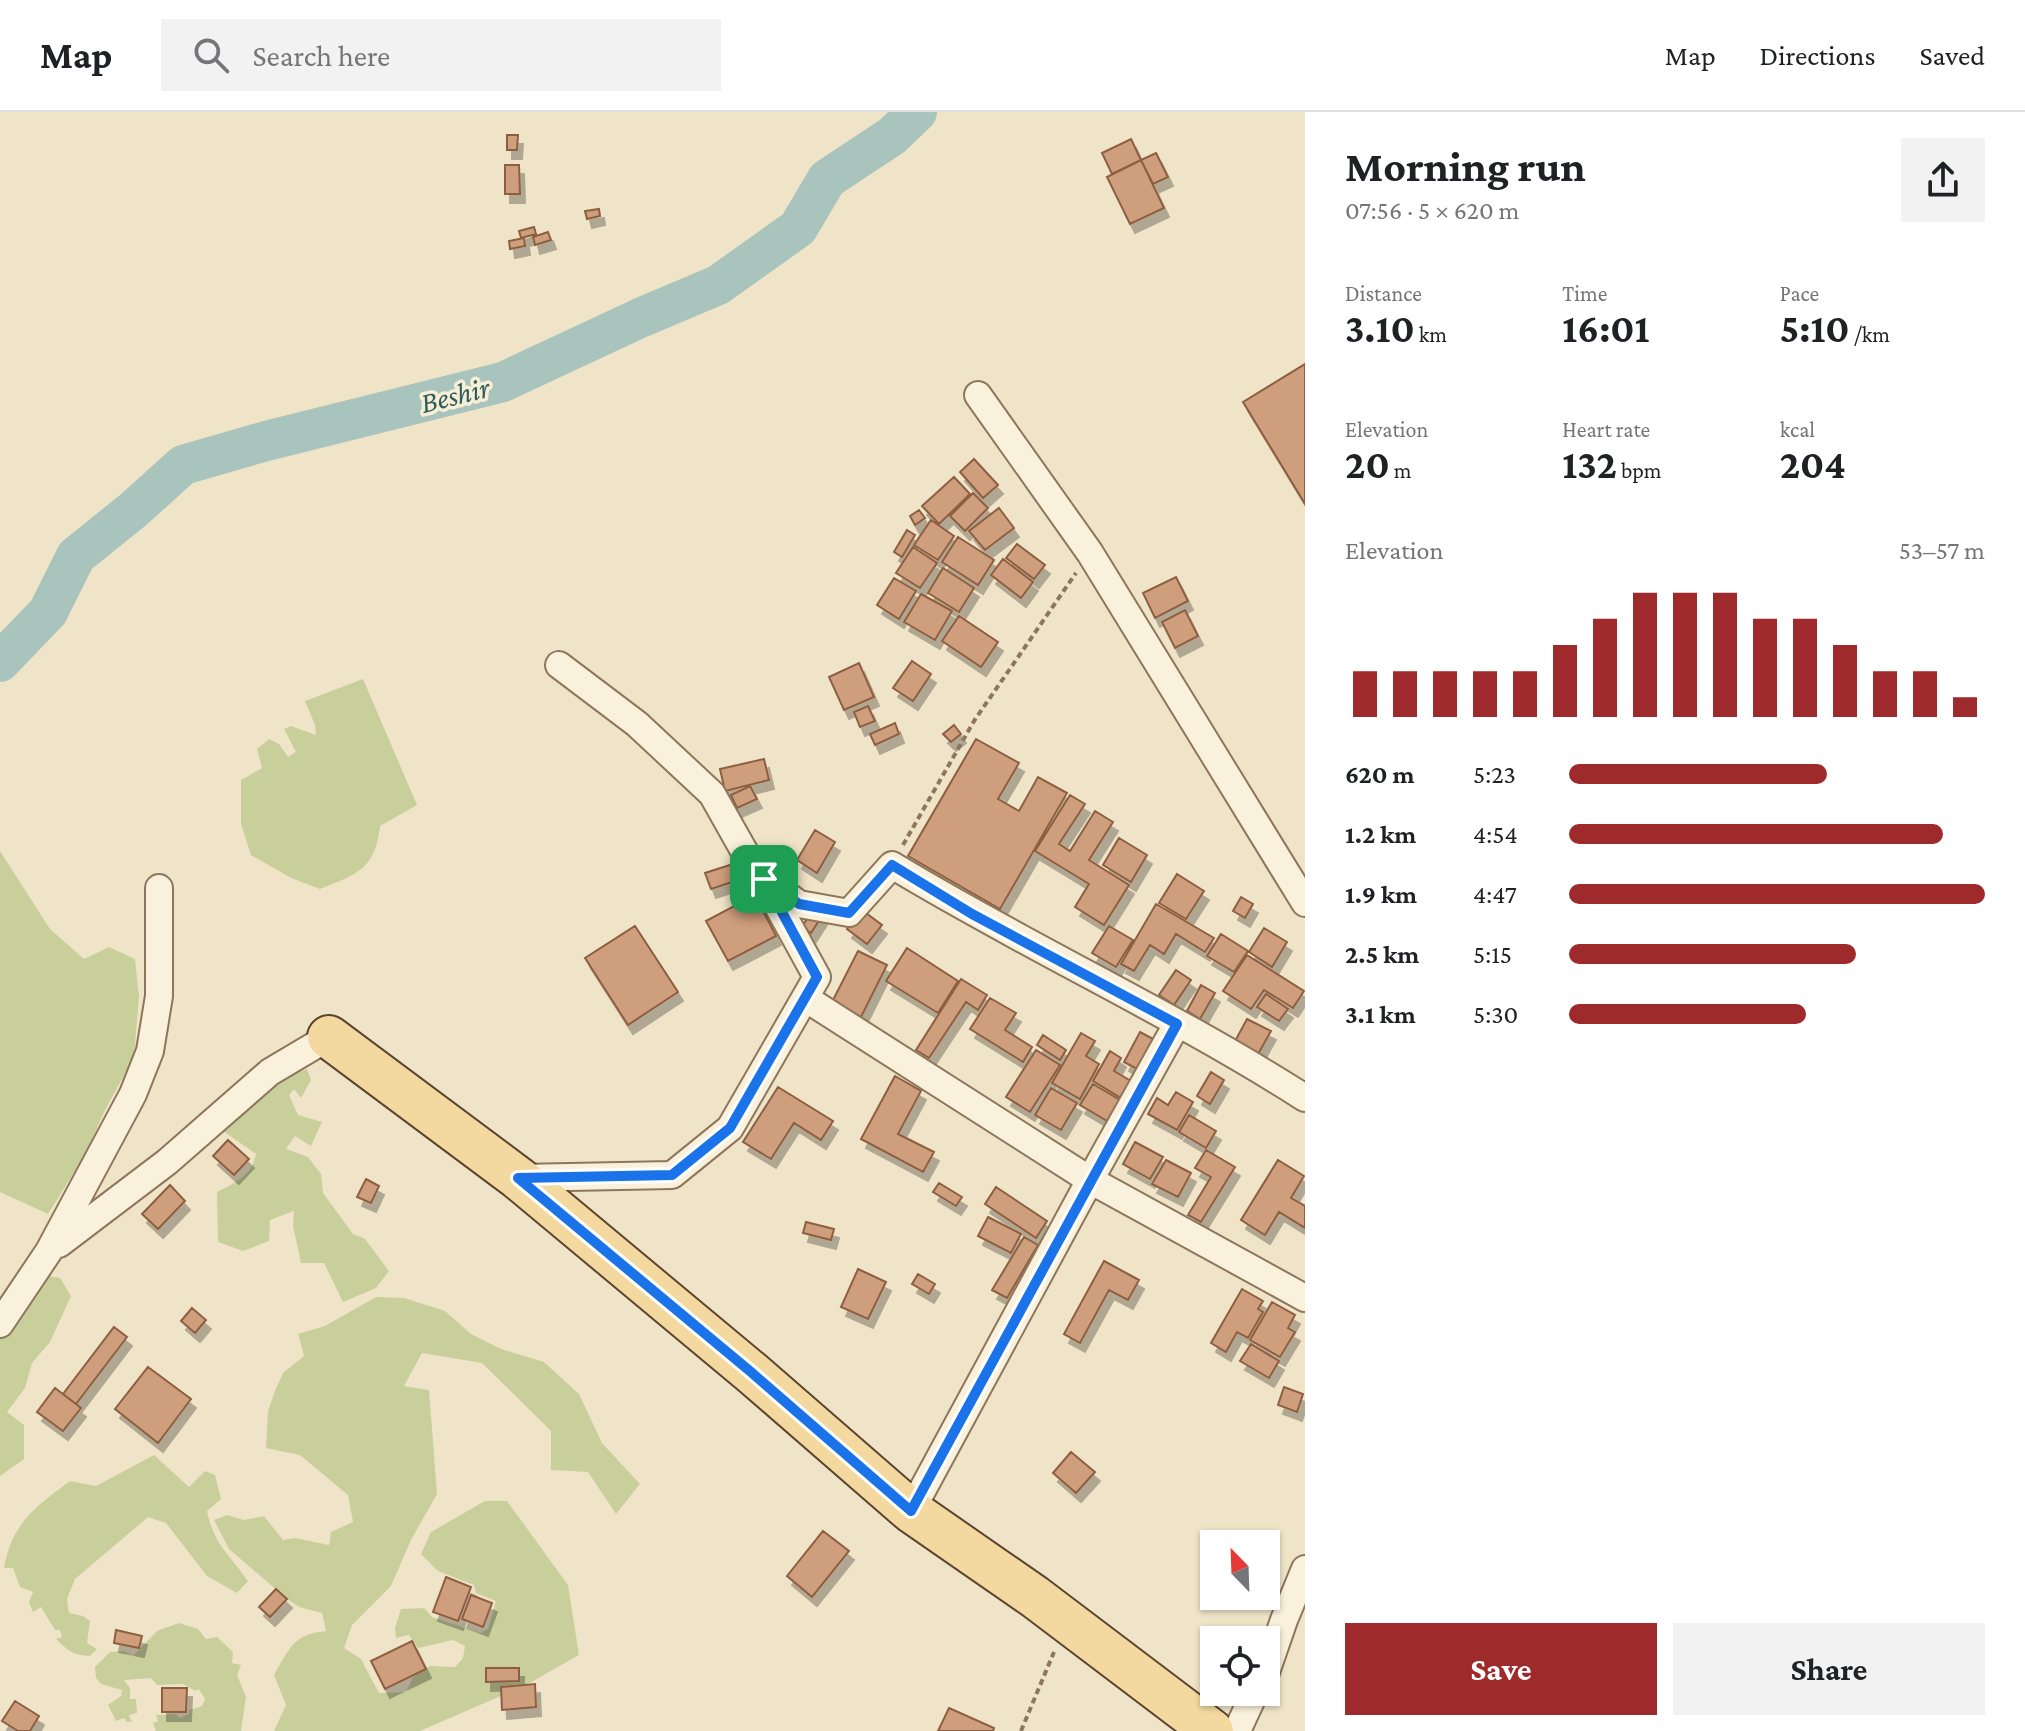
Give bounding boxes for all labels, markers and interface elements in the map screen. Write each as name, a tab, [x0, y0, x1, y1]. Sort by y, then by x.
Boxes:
search box	[161, 19, 721, 91]
icon: search	[189, 33, 233, 77]
text: Map	[40, 34, 113, 76]
text: Search here	[253, 39, 390, 72]
text: Map	[1665, 40, 1716, 71]
text: Directions	[1760, 40, 1875, 71]
text: Saved	[1919, 40, 1985, 71]
button: share	[1901, 138, 1985, 222]
text: Morning run	[1345, 142, 1586, 190]
text: 07:56 · 5 × 620 m	[1345, 196, 1519, 225]
text: Distance	[1345, 281, 1422, 306]
text: Time	[1562, 281, 1607, 306]
text: Pace	[1780, 281, 1819, 306]
text: 3.10	[1345, 306, 1415, 351]
text: 16:01	[1562, 306, 1650, 351]
text: 5:10	[1780, 306, 1850, 351]
text: km	[1415, 322, 1447, 347]
text: /km	[1850, 322, 1890, 347]
water label: Beshir	[417, 370, 494, 419]
text: Elevation	[1345, 417, 1428, 442]
text: Heart rate	[1562, 417, 1650, 442]
text: kcal	[1780, 417, 1815, 442]
text: 20	[1345, 442, 1390, 487]
text: 132	[1562, 442, 1617, 487]
text: 204	[1780, 442, 1846, 487]
text: m	[1390, 458, 1412, 483]
text: bpm	[1617, 458, 1662, 483]
text: Elevation	[1345, 536, 1443, 565]
text: 53–57 m	[1899, 536, 1985, 565]
text: 620 m	[1345, 760, 1415, 789]
text: 5:23	[1473, 760, 1516, 789]
text: 1.2 km	[1345, 820, 1416, 849]
text: 4:54	[1473, 820, 1518, 849]
pin	[730, 845, 798, 913]
icon: arrive	[742, 857, 786, 901]
text: 1.9 km	[1345, 880, 1417, 909]
text: 4:47	[1473, 880, 1517, 909]
text: 2.5 km	[1345, 940, 1419, 969]
text: 5:15	[1473, 940, 1512, 969]
text: 3.1 km	[1345, 1000, 1416, 1029]
text: 5:30	[1473, 1000, 1518, 1029]
north arrow	[1200, 1530, 1280, 1610]
map controls	[1200, 1530, 1280, 1706]
button: Save	[1345, 1623, 1657, 1715]
button: Share	[1673, 1623, 1985, 1715]
button: locate	[1200, 1626, 1280, 1706]

